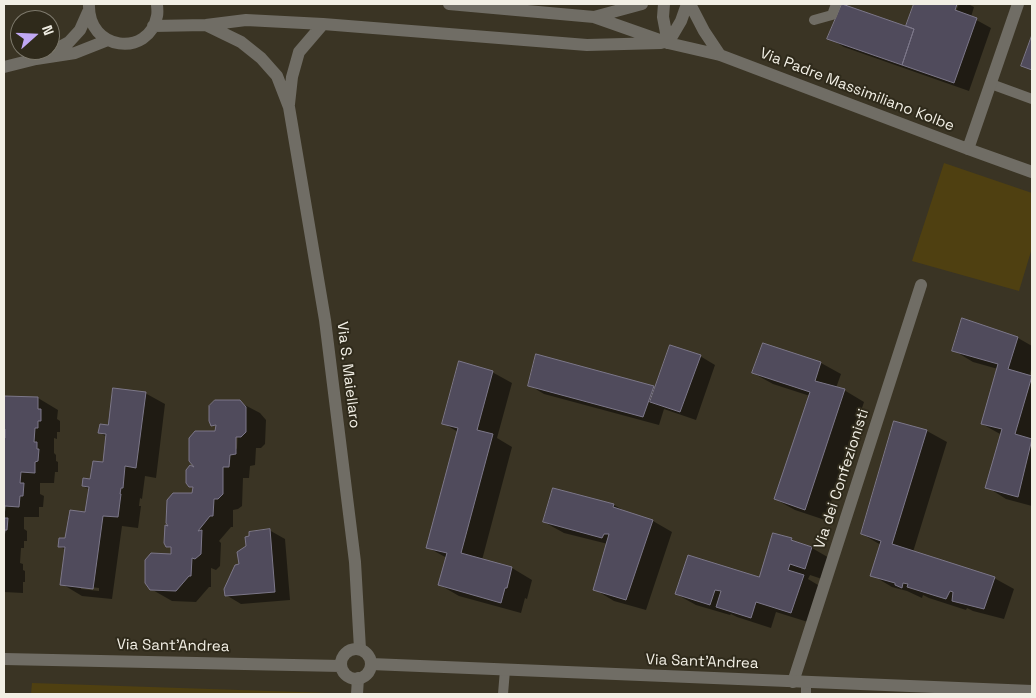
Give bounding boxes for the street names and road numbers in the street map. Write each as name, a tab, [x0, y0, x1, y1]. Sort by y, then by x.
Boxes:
street label: Via Padre Massimiliano Kolbe	[757, 45, 957, 135]
street label: Via S. Maiellaro	[333, 321, 363, 429]
street label: Via dei Confezionisti	[811, 407, 873, 551]
street label: Via Sant'Andrea	[116, 636, 230, 656]
street label: Via Sant'Andrea	[645, 651, 759, 673]

